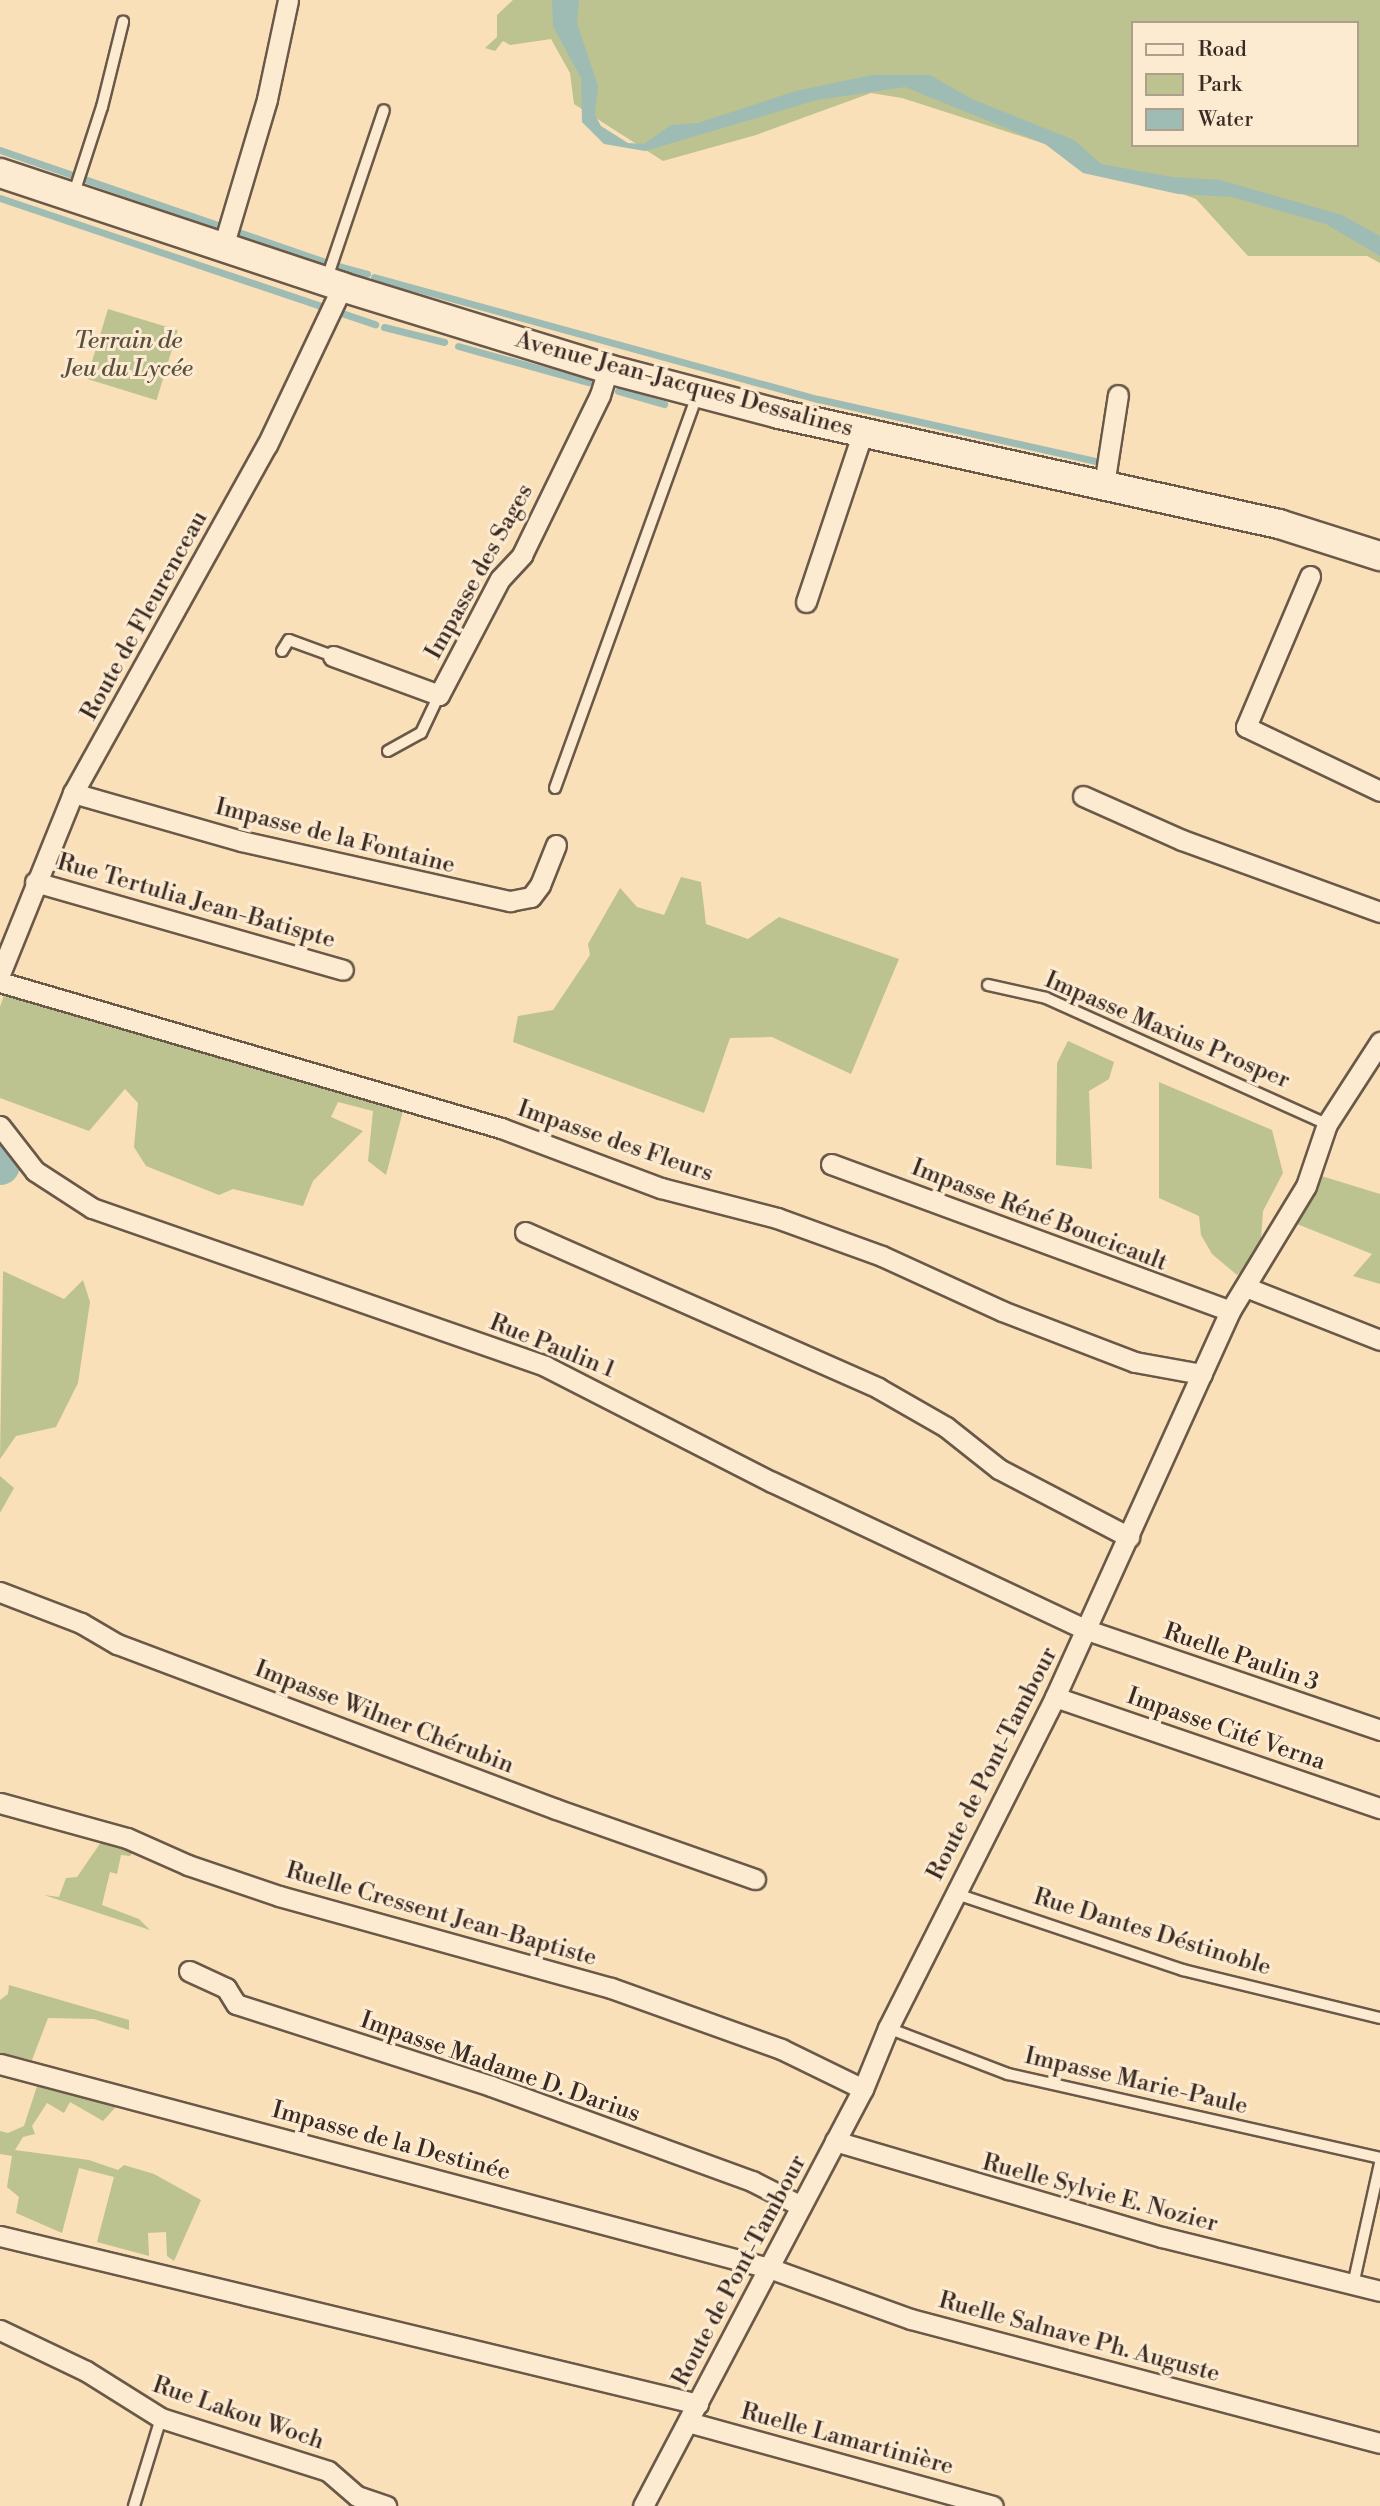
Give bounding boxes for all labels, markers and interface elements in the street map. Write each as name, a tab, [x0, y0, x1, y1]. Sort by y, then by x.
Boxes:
legend	[1132, 21, 1359, 147]
text: Road	[1198, 37, 1247, 63]
text: Park	[1198, 72, 1242, 98]
text: Water	[1198, 107, 1253, 133]
street label: Avenue Jean-Jacques Dessalines	[512, 326, 856, 444]
park label: Terrain de Jeu du Lycée	[63, 328, 193, 384]
street label: Impasse des Sages	[420, 479, 540, 665]
street label: Route de Fleurenceau	[75, 506, 215, 726]
street label: Impasse de la Fontaine	[212, 793, 458, 881]
street label: Rue Tertulia Jean-Batispte	[54, 848, 338, 956]
street label: Impasse Maxius Prosper	[1040, 966, 1294, 1096]
street label: Impasse des Fleurs	[513, 1095, 717, 1189]
street label: Impasse Réné Boucicault	[907, 1154, 1171, 1278]
street label: Rue Paulin 1	[485, 1309, 619, 1385]
street label: Ruelle Paulin 3	[1160, 1618, 1322, 1698]
street label: Route de Pont-Tambour	[922, 1643, 1064, 1885]
street label: Impasse Wilner Chérubin	[250, 1655, 518, 1781]
street label: Impasse Cité Verna	[1123, 1683, 1329, 1777]
street label: Ruelle Cressent Jean-Baptiste	[282, 1857, 600, 1973]
street label: Rue Dantes Déstinoble	[1030, 1883, 1274, 1983]
street label: Impasse Madame D. Darius	[356, 2007, 644, 2129]
street label: Impasse Marie-Paule	[1022, 2042, 1250, 2122]
street label: Impasse de la Destinée	[269, 2096, 513, 2188]
street label: Ruelle Sylvie E. Nozier	[979, 2149, 1221, 2239]
street label: Route de Pont-Tambour	[667, 2150, 813, 2392]
street label: Ruelle Salnave Ph. Auguste	[935, 2287, 1223, 2389]
street label: Rue Lakou Woch	[148, 2371, 328, 2457]
street label: Ruelle Lamartinière	[738, 2398, 956, 2482]

